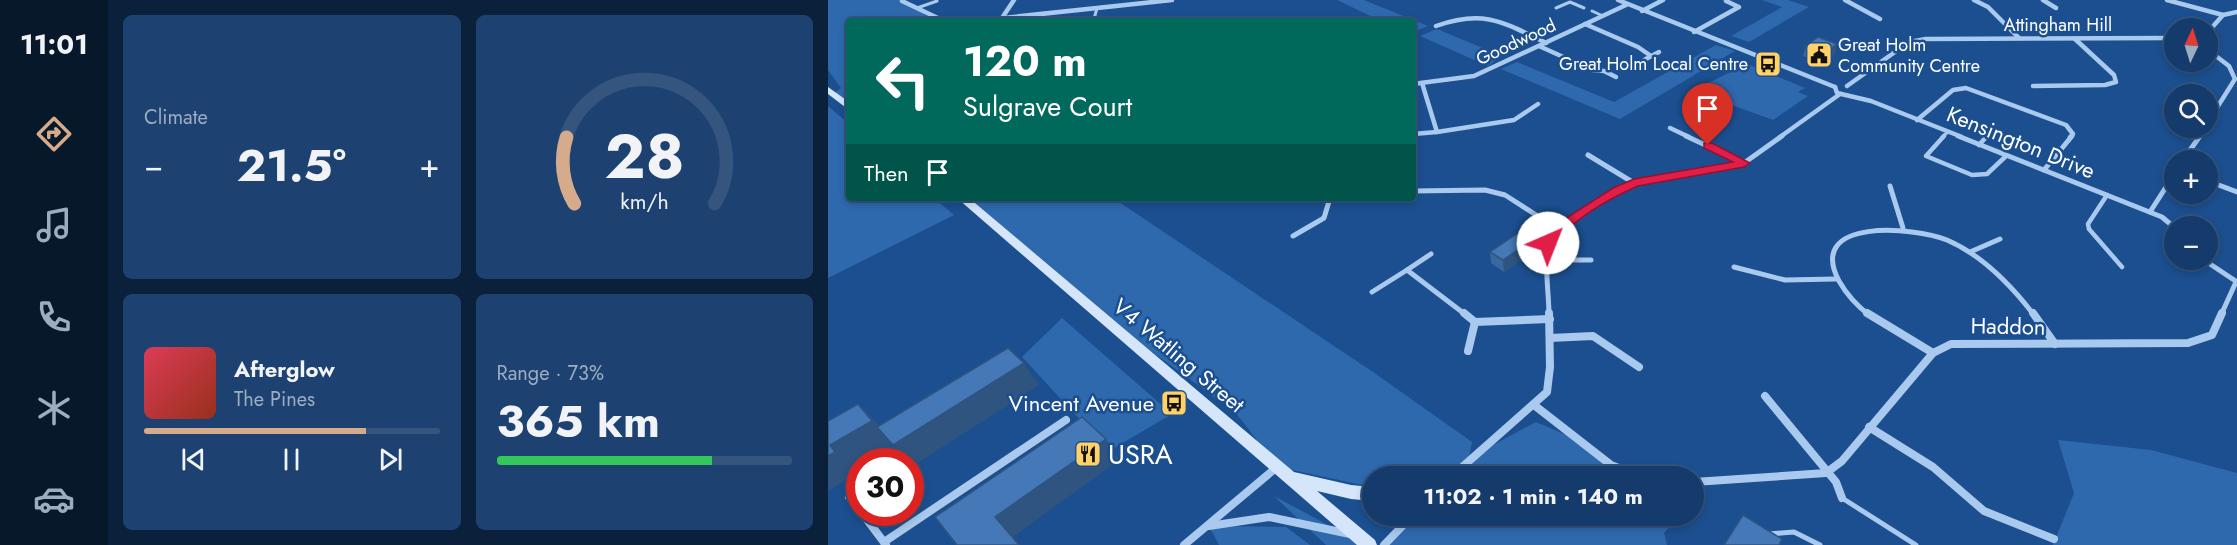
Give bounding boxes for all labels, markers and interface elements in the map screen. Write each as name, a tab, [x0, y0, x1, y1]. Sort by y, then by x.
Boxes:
street label: Goodwood	[1472, 12, 1560, 72]
street label: Attingham Hill	[2004, 12, 2112, 38]
north arrow	[2164, 18, 2218, 72]
map controls	[2164, 18, 2218, 270]
text: 11:01	[20, 25, 88, 64]
text: 120 m	[963, 31, 1087, 92]
place label: Great Holm Community Centre	[1838, 32, 1980, 79]
public building icon: Great Holm Community Centre	[1804, 40, 1834, 70]
icon: left	[864, 42, 942, 120]
bus stop icon: Great Holm Local Centre	[1753, 49, 1783, 79]
place label: Great Holm Local Centre	[1559, 51, 1748, 77]
pin	[1682, 83, 1733, 145]
button: search	[2164, 84, 2218, 138]
text: Sulgrave Court	[963, 87, 1132, 126]
icon: arrive	[1691, 92, 1724, 125]
street label: Kensington Drive	[1942, 98, 2100, 186]
text: Climate	[144, 103, 208, 132]
text: 28	[604, 111, 684, 201]
icon: directions	[33, 113, 75, 155]
text: 21.5°	[237, 133, 346, 198]
text: −	[144, 142, 163, 189]
text: +	[419, 142, 440, 189]
button: +	[2164, 150, 2218, 204]
icon: arrive	[921, 156, 954, 189]
text: Then	[864, 157, 909, 189]
text: km/h	[620, 186, 668, 217]
icon: music	[33, 204, 75, 246]
position arrow	[1516, 211, 1580, 275]
button: −	[2164, 216, 2218, 270]
street label: V4 Watling Street	[1106, 290, 1252, 420]
icon: phone	[33, 296, 75, 338]
street label: Haddon	[1970, 309, 2046, 343]
text: Afterglow	[234, 353, 335, 385]
text: Range · 73%	[497, 359, 604, 388]
text: The Pines	[234, 385, 315, 414]
icon: climate	[33, 387, 75, 429]
place label: Vincent Avenue	[1008, 387, 1154, 419]
bus stop icon: Vincent Avenue	[1159, 388, 1189, 418]
text: 365 km	[497, 389, 660, 454]
place label: USRA	[1108, 435, 1173, 474]
restaurant icon: USRA	[1073, 439, 1103, 469]
icon: previous	[177, 443, 210, 476]
icon: pause	[275, 443, 308, 476]
icon: next	[374, 443, 407, 476]
speed limit sign: 30	[846, 448, 924, 526]
icon: car	[33, 478, 75, 520]
text: 11:02 · 1 min · 140 m	[1423, 480, 1643, 512]

